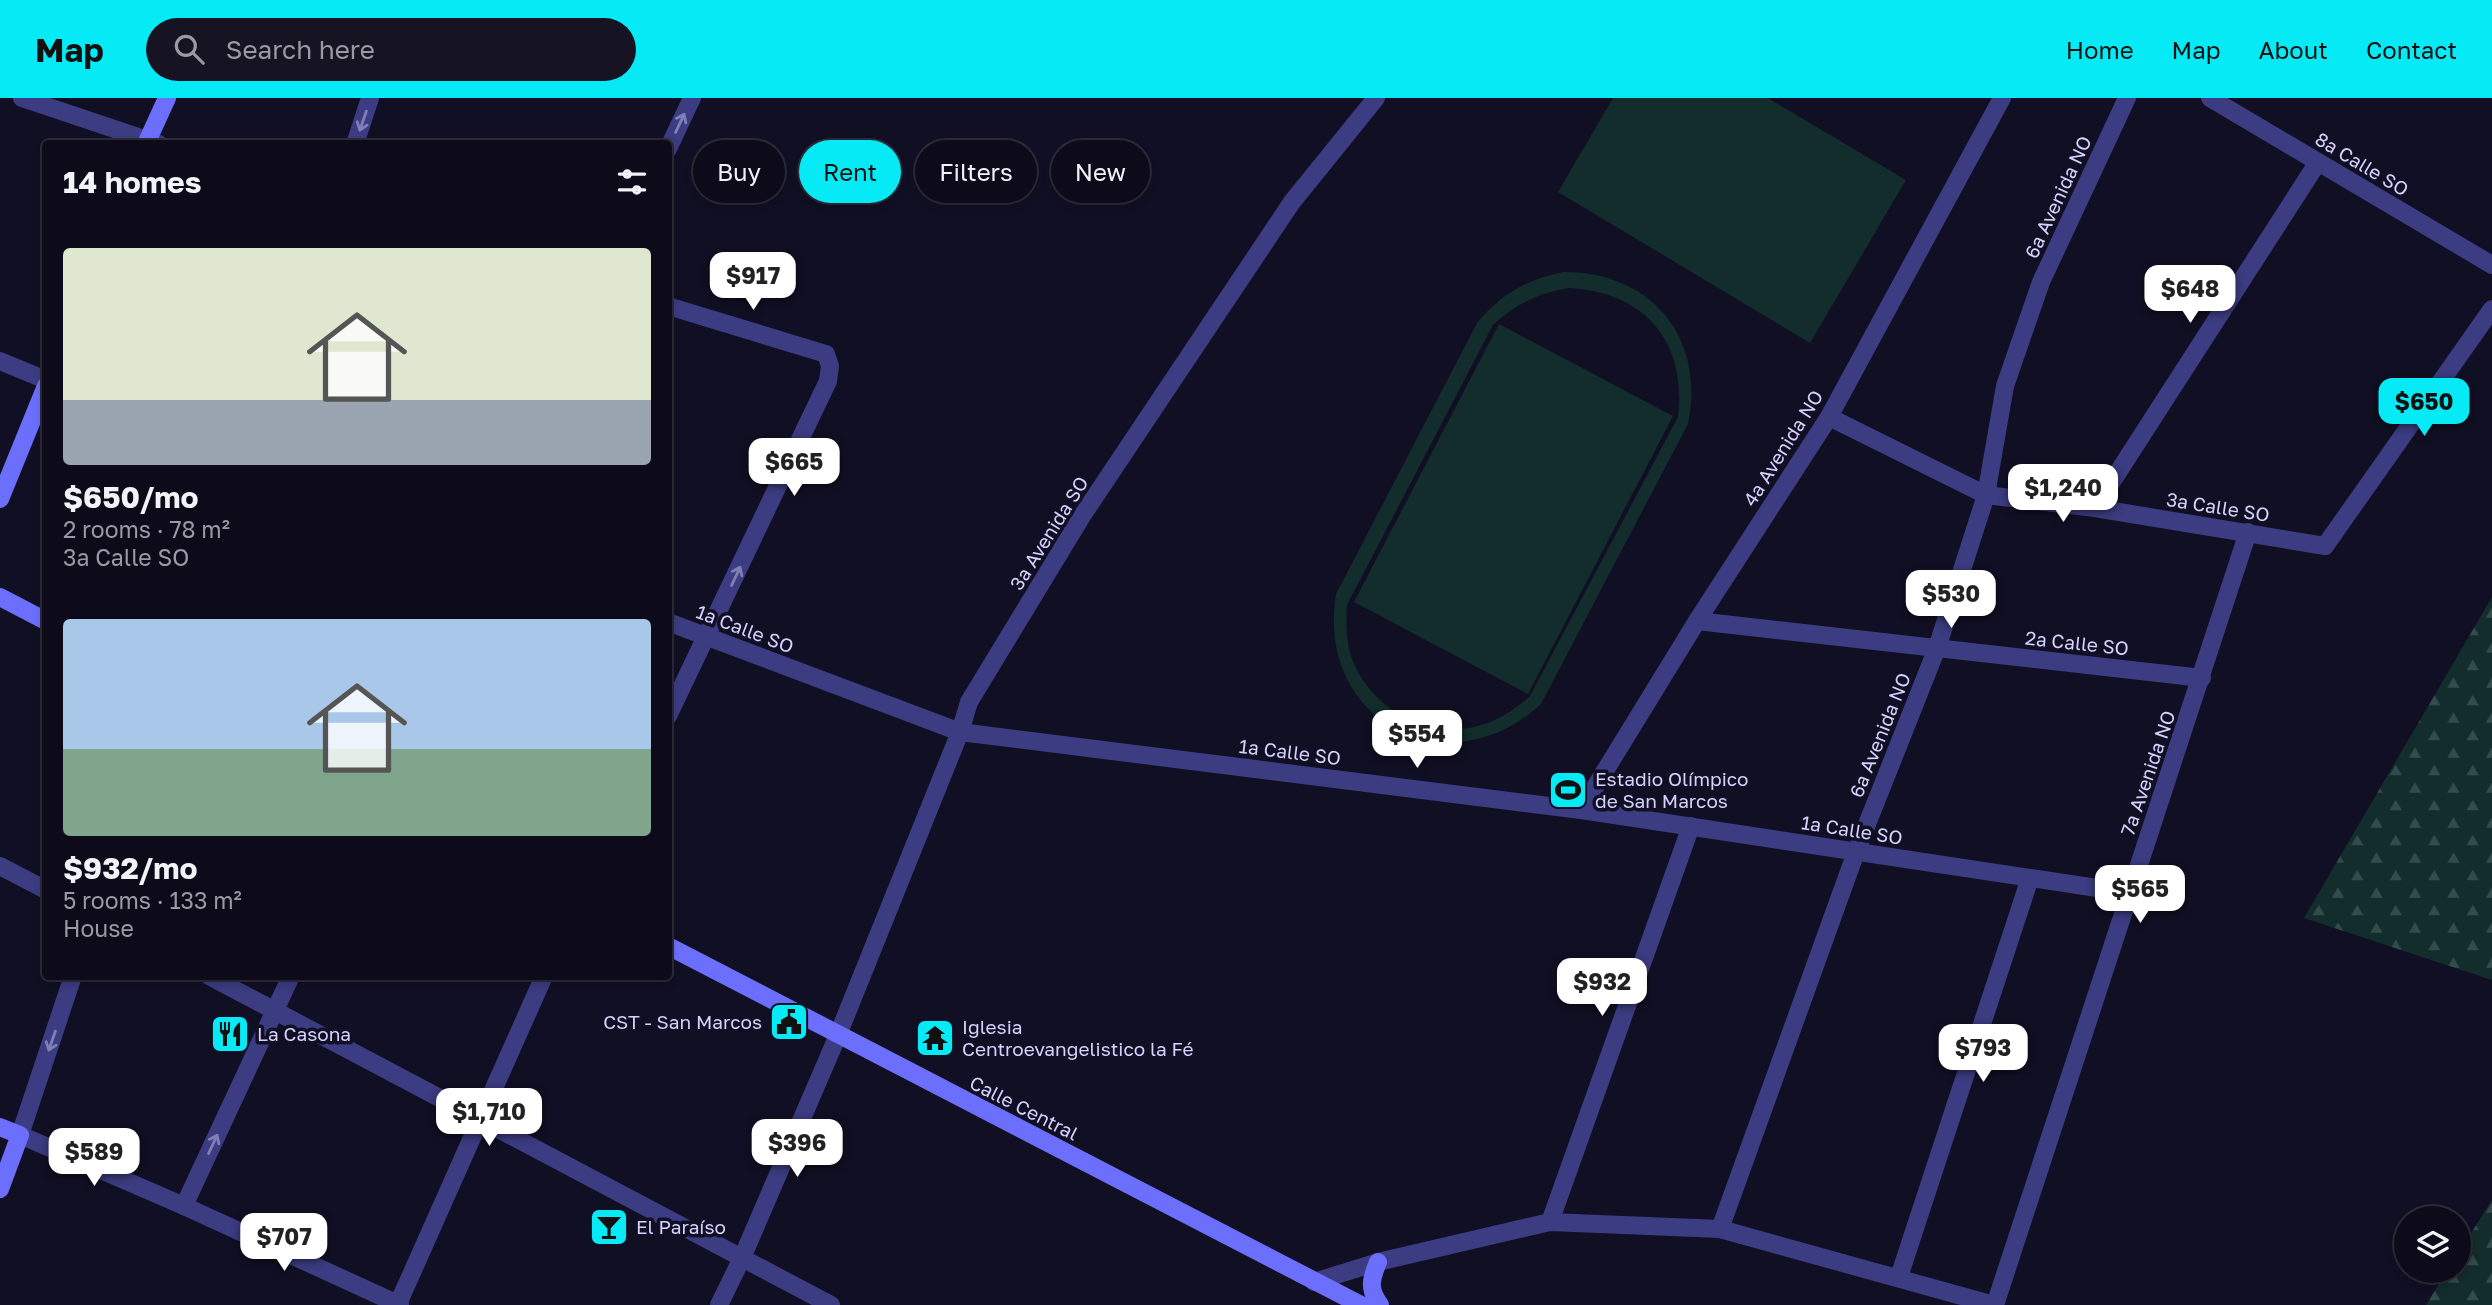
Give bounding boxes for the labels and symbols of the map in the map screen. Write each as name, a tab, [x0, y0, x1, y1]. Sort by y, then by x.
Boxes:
one-way arrow	[356, 109, 368, 131]
one-way arrow	[674, 113, 687, 135]
street label: 8a Calle SO	[2311, 127, 2413, 200]
street label: 6a Avenida NO	[2019, 132, 2096, 262]
pin: $917	[712, 252, 794, 312]
pin: $648	[2149, 266, 2231, 325]
pin: $650	[2383, 378, 2465, 438]
street label: 4a Avenida NO	[1738, 385, 1827, 510]
pin: $665	[753, 438, 835, 498]
pin: $1,240	[2006, 464, 2120, 524]
street label: 3a Avenida SO	[1004, 472, 1093, 594]
street label: 3a Calle SO	[2165, 487, 2271, 526]
one-way arrow	[730, 566, 743, 587]
pin: $530	[1910, 570, 1992, 630]
street label: 1a Calle SO	[693, 599, 797, 658]
street label: 2a Calle SO	[2024, 626, 2130, 659]
street label: 6a Avenida NO	[1844, 669, 1915, 800]
street label: 7a Avenida NO	[2115, 707, 2180, 838]
pin: $554	[1376, 710, 1458, 770]
street label: 1a Calle SO	[1238, 734, 1342, 769]
place label: Estadio Olímpico de San Marcos	[1595, 767, 1749, 812]
sports icon: Estadio Olímpico de San Marcos	[1547, 769, 1589, 811]
street label: 1a Calle SO	[1800, 810, 1904, 849]
pin: $565	[2099, 866, 2181, 925]
pin: $932	[1561, 958, 1643, 1018]
public building icon: CST - San Marcos	[768, 1001, 810, 1043]
place label: CST - San Marcos	[603, 1010, 762, 1033]
restaurant icon: La Casona	[209, 1013, 251, 1055]
place label: Iglesia Centroevangelistico la Fé	[962, 1015, 1194, 1060]
temple icon: Iglesia Centroevangelistico la Fé	[914, 1017, 956, 1059]
place label: La Casona	[257, 1022, 351, 1045]
pin: $793	[1942, 1024, 2024, 1084]
one-way arrow	[45, 1030, 57, 1052]
street label: Calle Central	[966, 1070, 1082, 1145]
pin: $1,710	[432, 1088, 546, 1148]
pin: $396	[756, 1119, 838, 1179]
pin: $589	[53, 1128, 135, 1188]
one-way arrow	[207, 1134, 220, 1155]
bar icon: El Paraíso	[588, 1206, 630, 1248]
pin: $707	[243, 1214, 325, 1273]
place label: El Paraíso	[636, 1215, 726, 1238]

